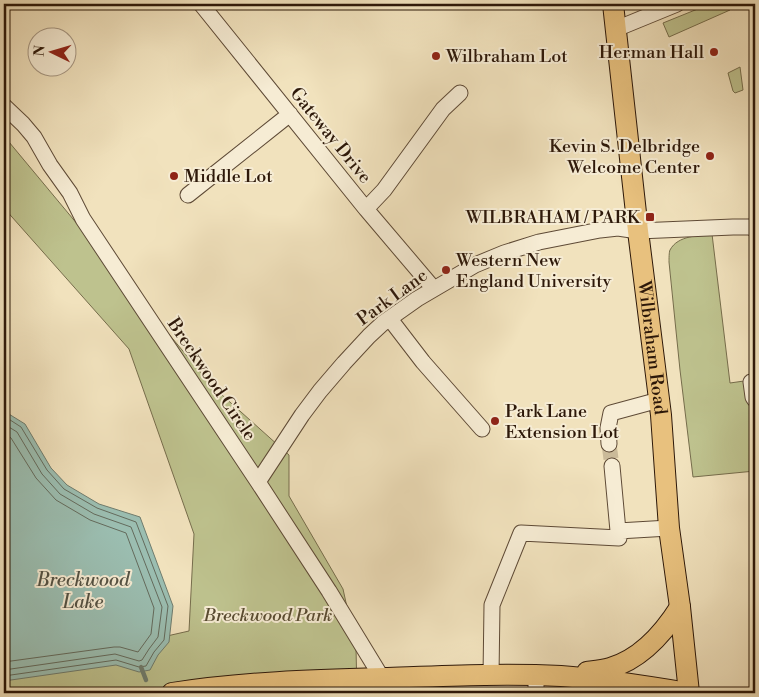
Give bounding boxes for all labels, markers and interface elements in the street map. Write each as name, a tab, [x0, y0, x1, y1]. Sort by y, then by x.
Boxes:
north arrow	[28, 28, 78, 78]
place label: Herman Hall	[599, 41, 705, 64]
text: N	[31, 45, 49, 57]
place label: Wilbraham Lot	[445, 45, 568, 68]
marker: Herman Hall	[708, 46, 720, 58]
marker: Wilbraham Lot	[430, 50, 442, 62]
street label: Gateway Drive	[285, 82, 377, 188]
place label: Kevin S. Delbridge Welcome Center	[549, 135, 700, 179]
marker: Kevin S. Delbridge Welcome Center	[704, 150, 716, 162]
place label: Middle Lot	[184, 165, 273, 188]
marker: Middle Lot	[168, 170, 180, 182]
place label: WILBRAHAM / PARK	[465, 206, 642, 229]
marker: WILBRAHAM / PARK	[644, 211, 656, 223]
place label: Western New England University	[455, 249, 612, 293]
street label: Park Lane	[352, 264, 432, 331]
marker: Western New England University	[440, 264, 452, 276]
street label: Wilbraham Road	[632, 278, 672, 417]
street label: Breckwood Circle	[161, 313, 261, 445]
place label: Park Lane Extension Lot	[505, 400, 620, 444]
marker: Park Lane Extension Lot	[489, 415, 501, 427]
water label: Breckwood Lake	[35, 568, 131, 614]
park label: Breckwood Park	[203, 604, 332, 627]

